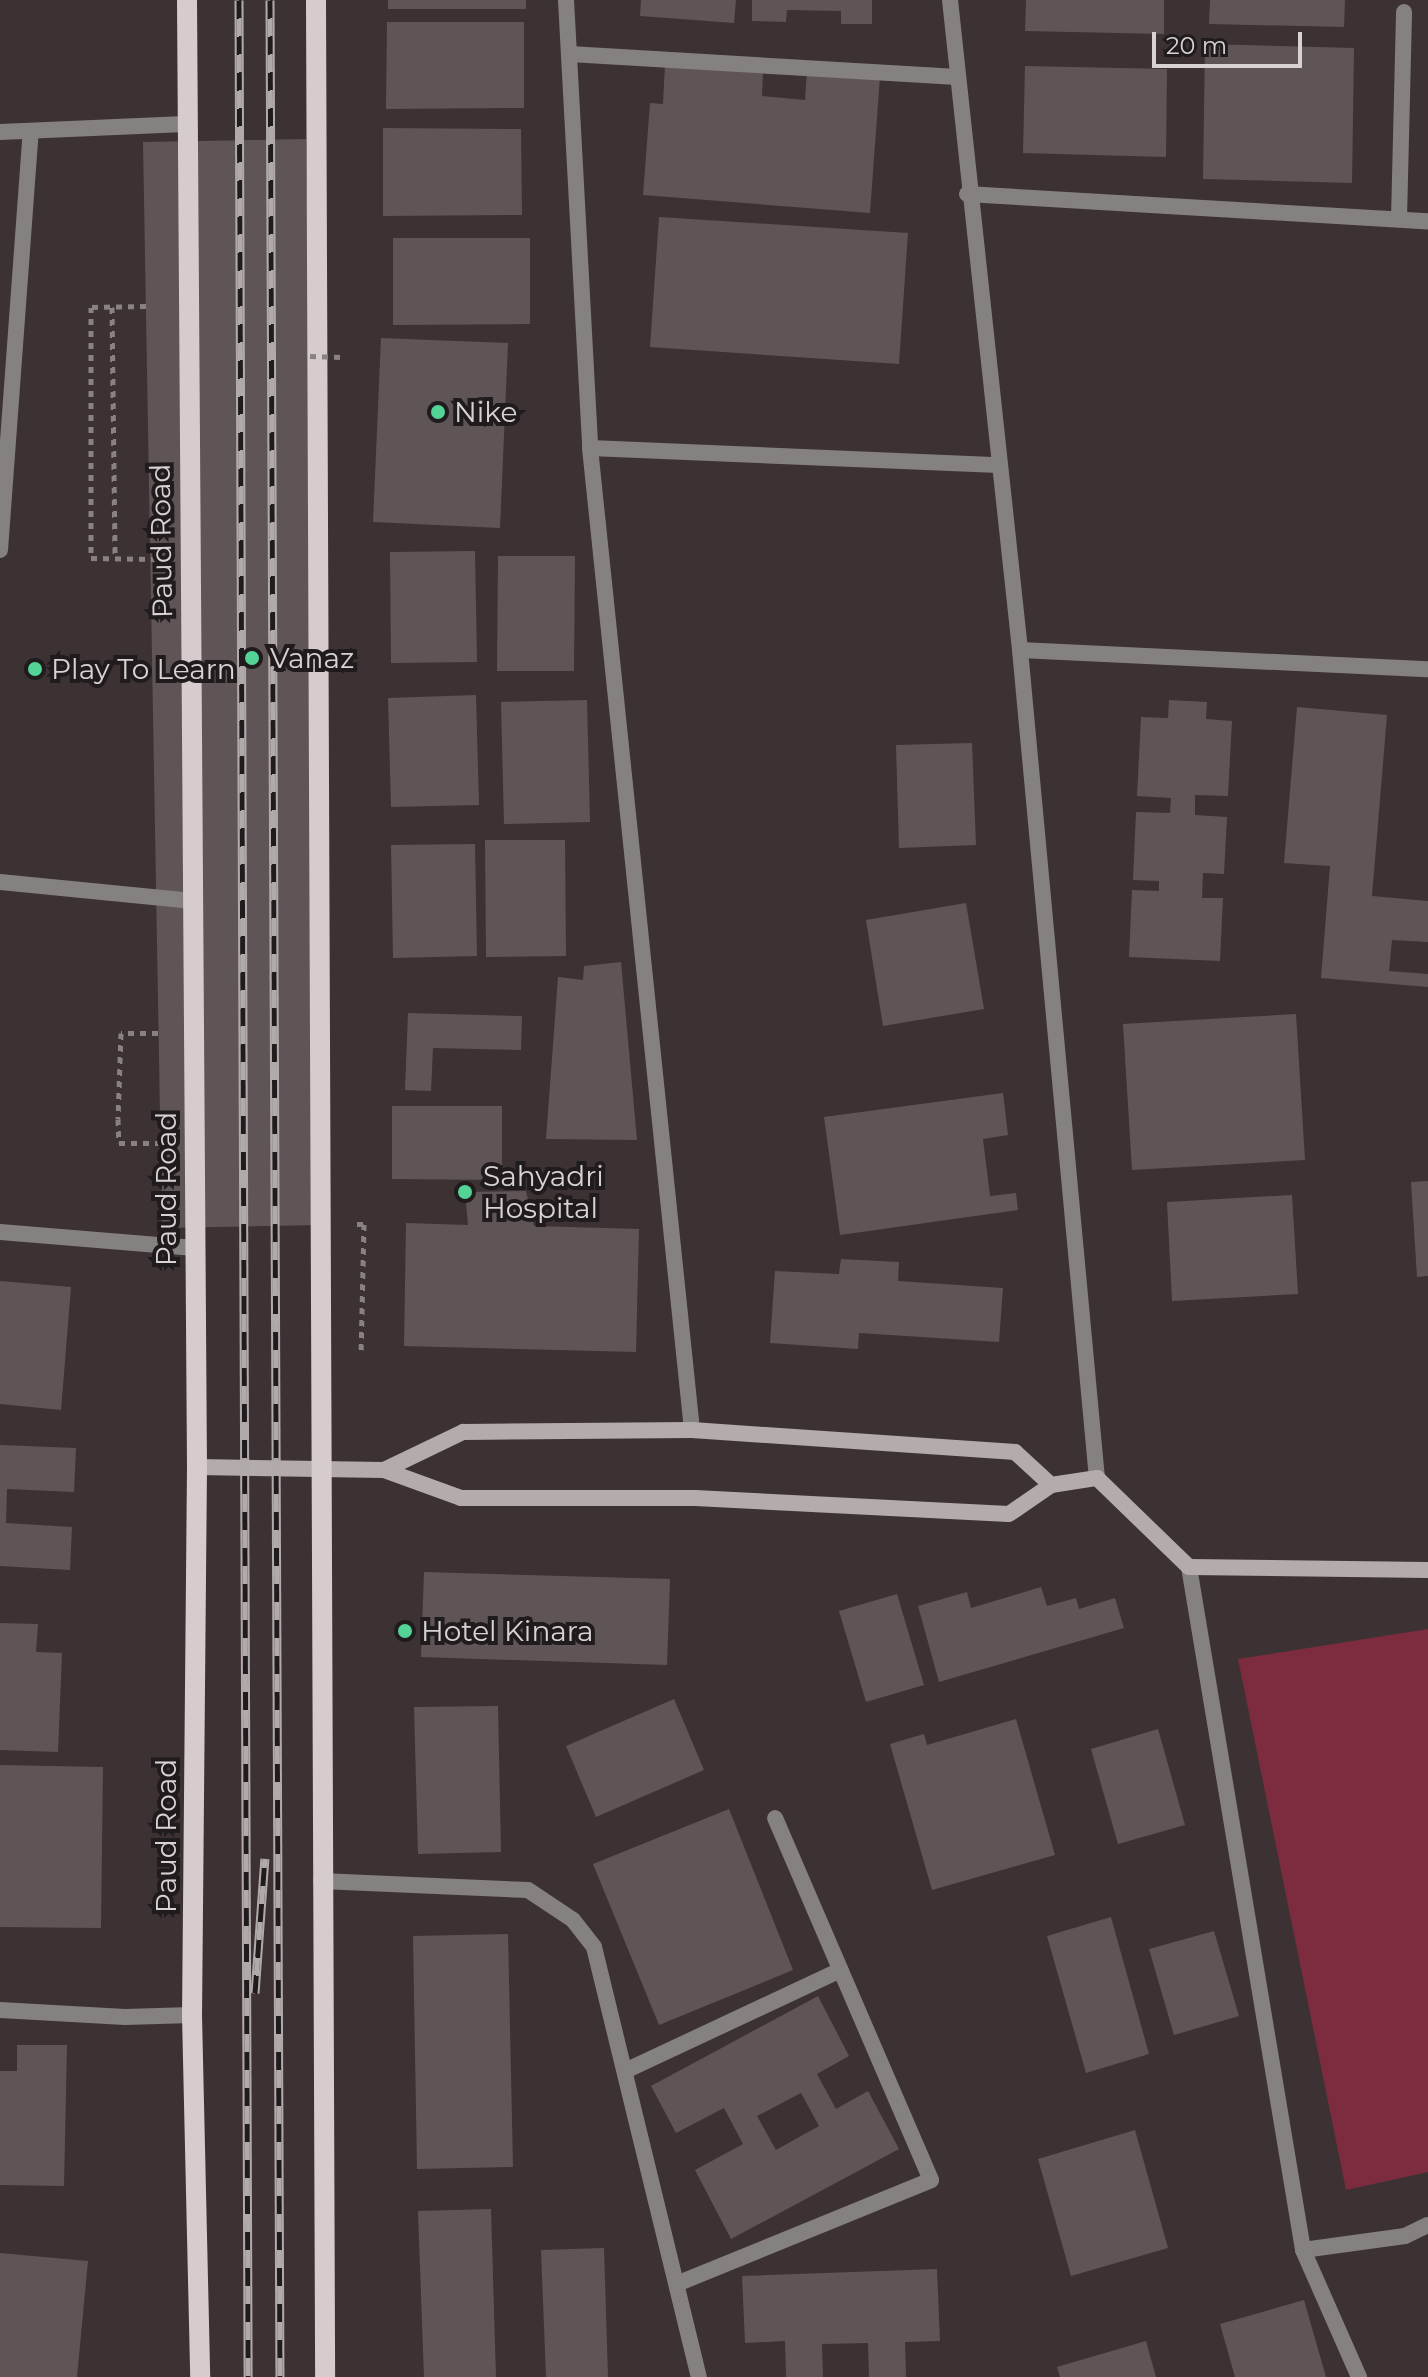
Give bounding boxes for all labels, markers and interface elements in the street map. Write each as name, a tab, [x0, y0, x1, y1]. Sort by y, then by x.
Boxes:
scale bar	[1156, 16, 1306, 66]
text: 20 m	[1166, 31, 1227, 60]
place label: Nike	[454, 395, 517, 429]
marker: Nike	[429, 403, 447, 421]
street label: Paud Road	[143, 463, 179, 619]
place label: Vanaz	[270, 641, 354, 675]
marker: Vanaz	[241, 647, 263, 669]
place label: Play To Learn	[51, 652, 236, 686]
marker: Play To Learn	[26, 660, 44, 678]
street label: Paud Road	[149, 1112, 183, 1266]
place label: Sahyadri Hospital	[483, 1159, 604, 1225]
marker: Sahyadri Hospital	[454, 1181, 476, 1203]
place label: Hotel Kinara	[421, 1614, 593, 1648]
marker: Hotel Kinara	[396, 1622, 414, 1640]
street label: Paud Road	[149, 1759, 183, 1913]

